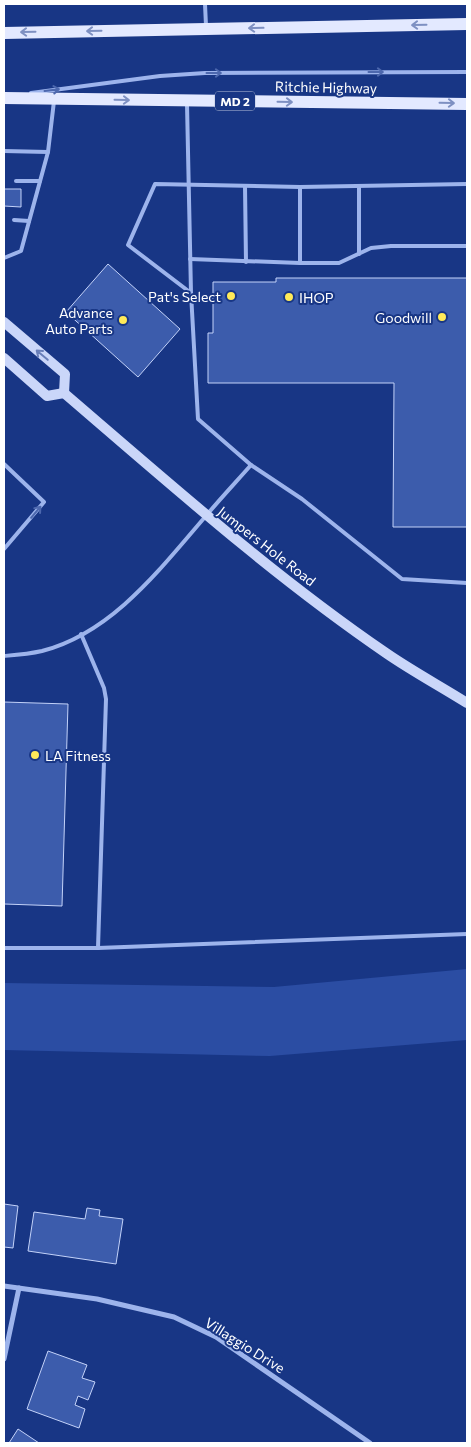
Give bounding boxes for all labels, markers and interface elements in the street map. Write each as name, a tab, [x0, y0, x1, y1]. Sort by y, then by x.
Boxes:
one-way arrow	[411, 20, 427, 30]
one-way arrow	[248, 23, 264, 33]
one-way arrow	[86, 26, 102, 36]
one-way arrow	[20, 27, 36, 37]
one-way arrow	[368, 67, 384, 77]
one-way arrow	[205, 68, 221, 78]
street label: Ritchie Highway	[275, 78, 377, 96]
one-way arrow	[44, 85, 60, 95]
road number: MD 2	[215, 92, 255, 110]
one-way arrow	[114, 95, 130, 105]
one-way arrow	[276, 97, 293, 107]
one-way arrow	[439, 99, 455, 108]
place label: Pat's Select	[148, 288, 221, 305]
place label: IHOP	[299, 289, 334, 306]
marker: Pat's Select	[225, 290, 237, 302]
marker: IHOP	[283, 291, 295, 303]
place label: Advance Auto Parts	[45, 304, 113, 337]
place label: Goodwill	[375, 309, 432, 326]
marker: Goodwill	[436, 311, 448, 323]
marker: Advance Auto Parts	[117, 314, 129, 326]
one-way arrow	[35, 349, 48, 360]
street label: Jumpers Hole Road	[215, 503, 319, 589]
one-way arrow	[30, 506, 42, 519]
place label: LA Fitness	[45, 747, 111, 764]
marker: LA Fitness	[29, 749, 41, 761]
street label: Villaggio Drive	[202, 1314, 288, 1376]

